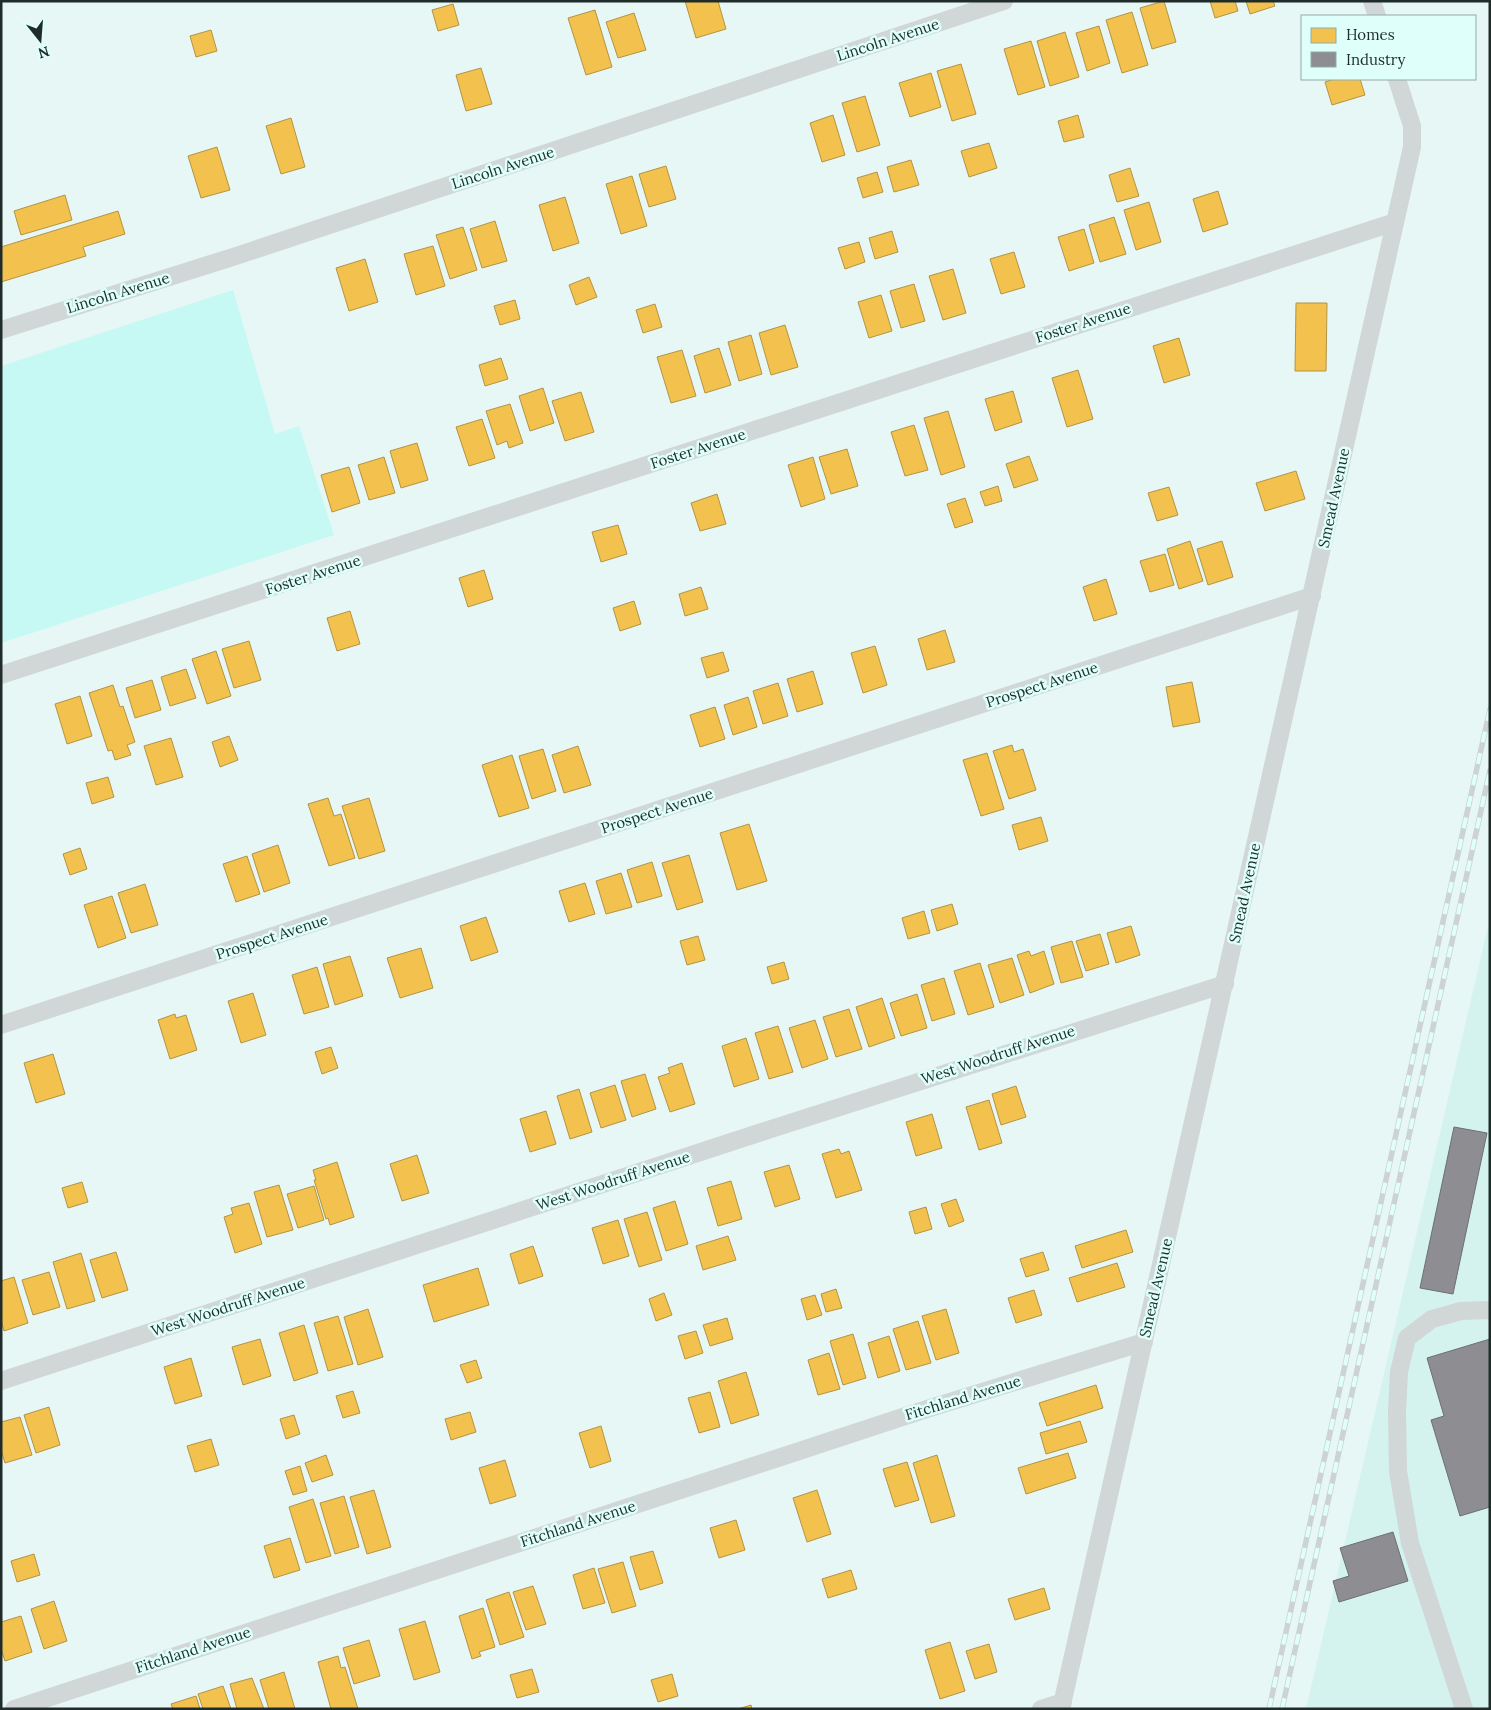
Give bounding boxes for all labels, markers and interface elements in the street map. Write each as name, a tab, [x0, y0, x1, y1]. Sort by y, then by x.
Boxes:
street label: Lincoln Avenue	[834, 14, 942, 65]
north arrow	[15, 15, 65, 65]
legend	[1301, 15, 1476, 80]
text: Homes	[1346, 25, 1395, 44]
text: N	[36, 42, 52, 63]
text: Industry	[1346, 50, 1405, 69]
street label: Lincoln Avenue	[449, 142, 557, 193]
street label: Lincoln Avenue	[64, 268, 172, 317]
street label: Foster Avenue	[1033, 298, 1133, 347]
street label: Foster Avenue	[648, 424, 748, 473]
street label: Smead Avenue	[1314, 446, 1353, 550]
street label: Foster Avenue	[263, 550, 363, 599]
street label: Prospect Avenue	[983, 657, 1100, 712]
street label: Prospect Avenue	[598, 783, 715, 838]
street label: Smead Avenue	[1225, 841, 1264, 945]
street label: Prospect Avenue	[213, 909, 330, 964]
street label: West Woodruff Avenue	[919, 1021, 1077, 1088]
street label: West Woodruff Avenue	[534, 1147, 692, 1214]
street label: Smead Avenue	[1135, 1236, 1176, 1339]
street label: West Woodruff Avenue	[149, 1273, 307, 1340]
street label: Fitchland Avenue	[903, 1371, 1023, 1424]
street label: Fitchland Avenue	[518, 1496, 638, 1551]
street label: Fitchland Avenue	[133, 1622, 253, 1677]

